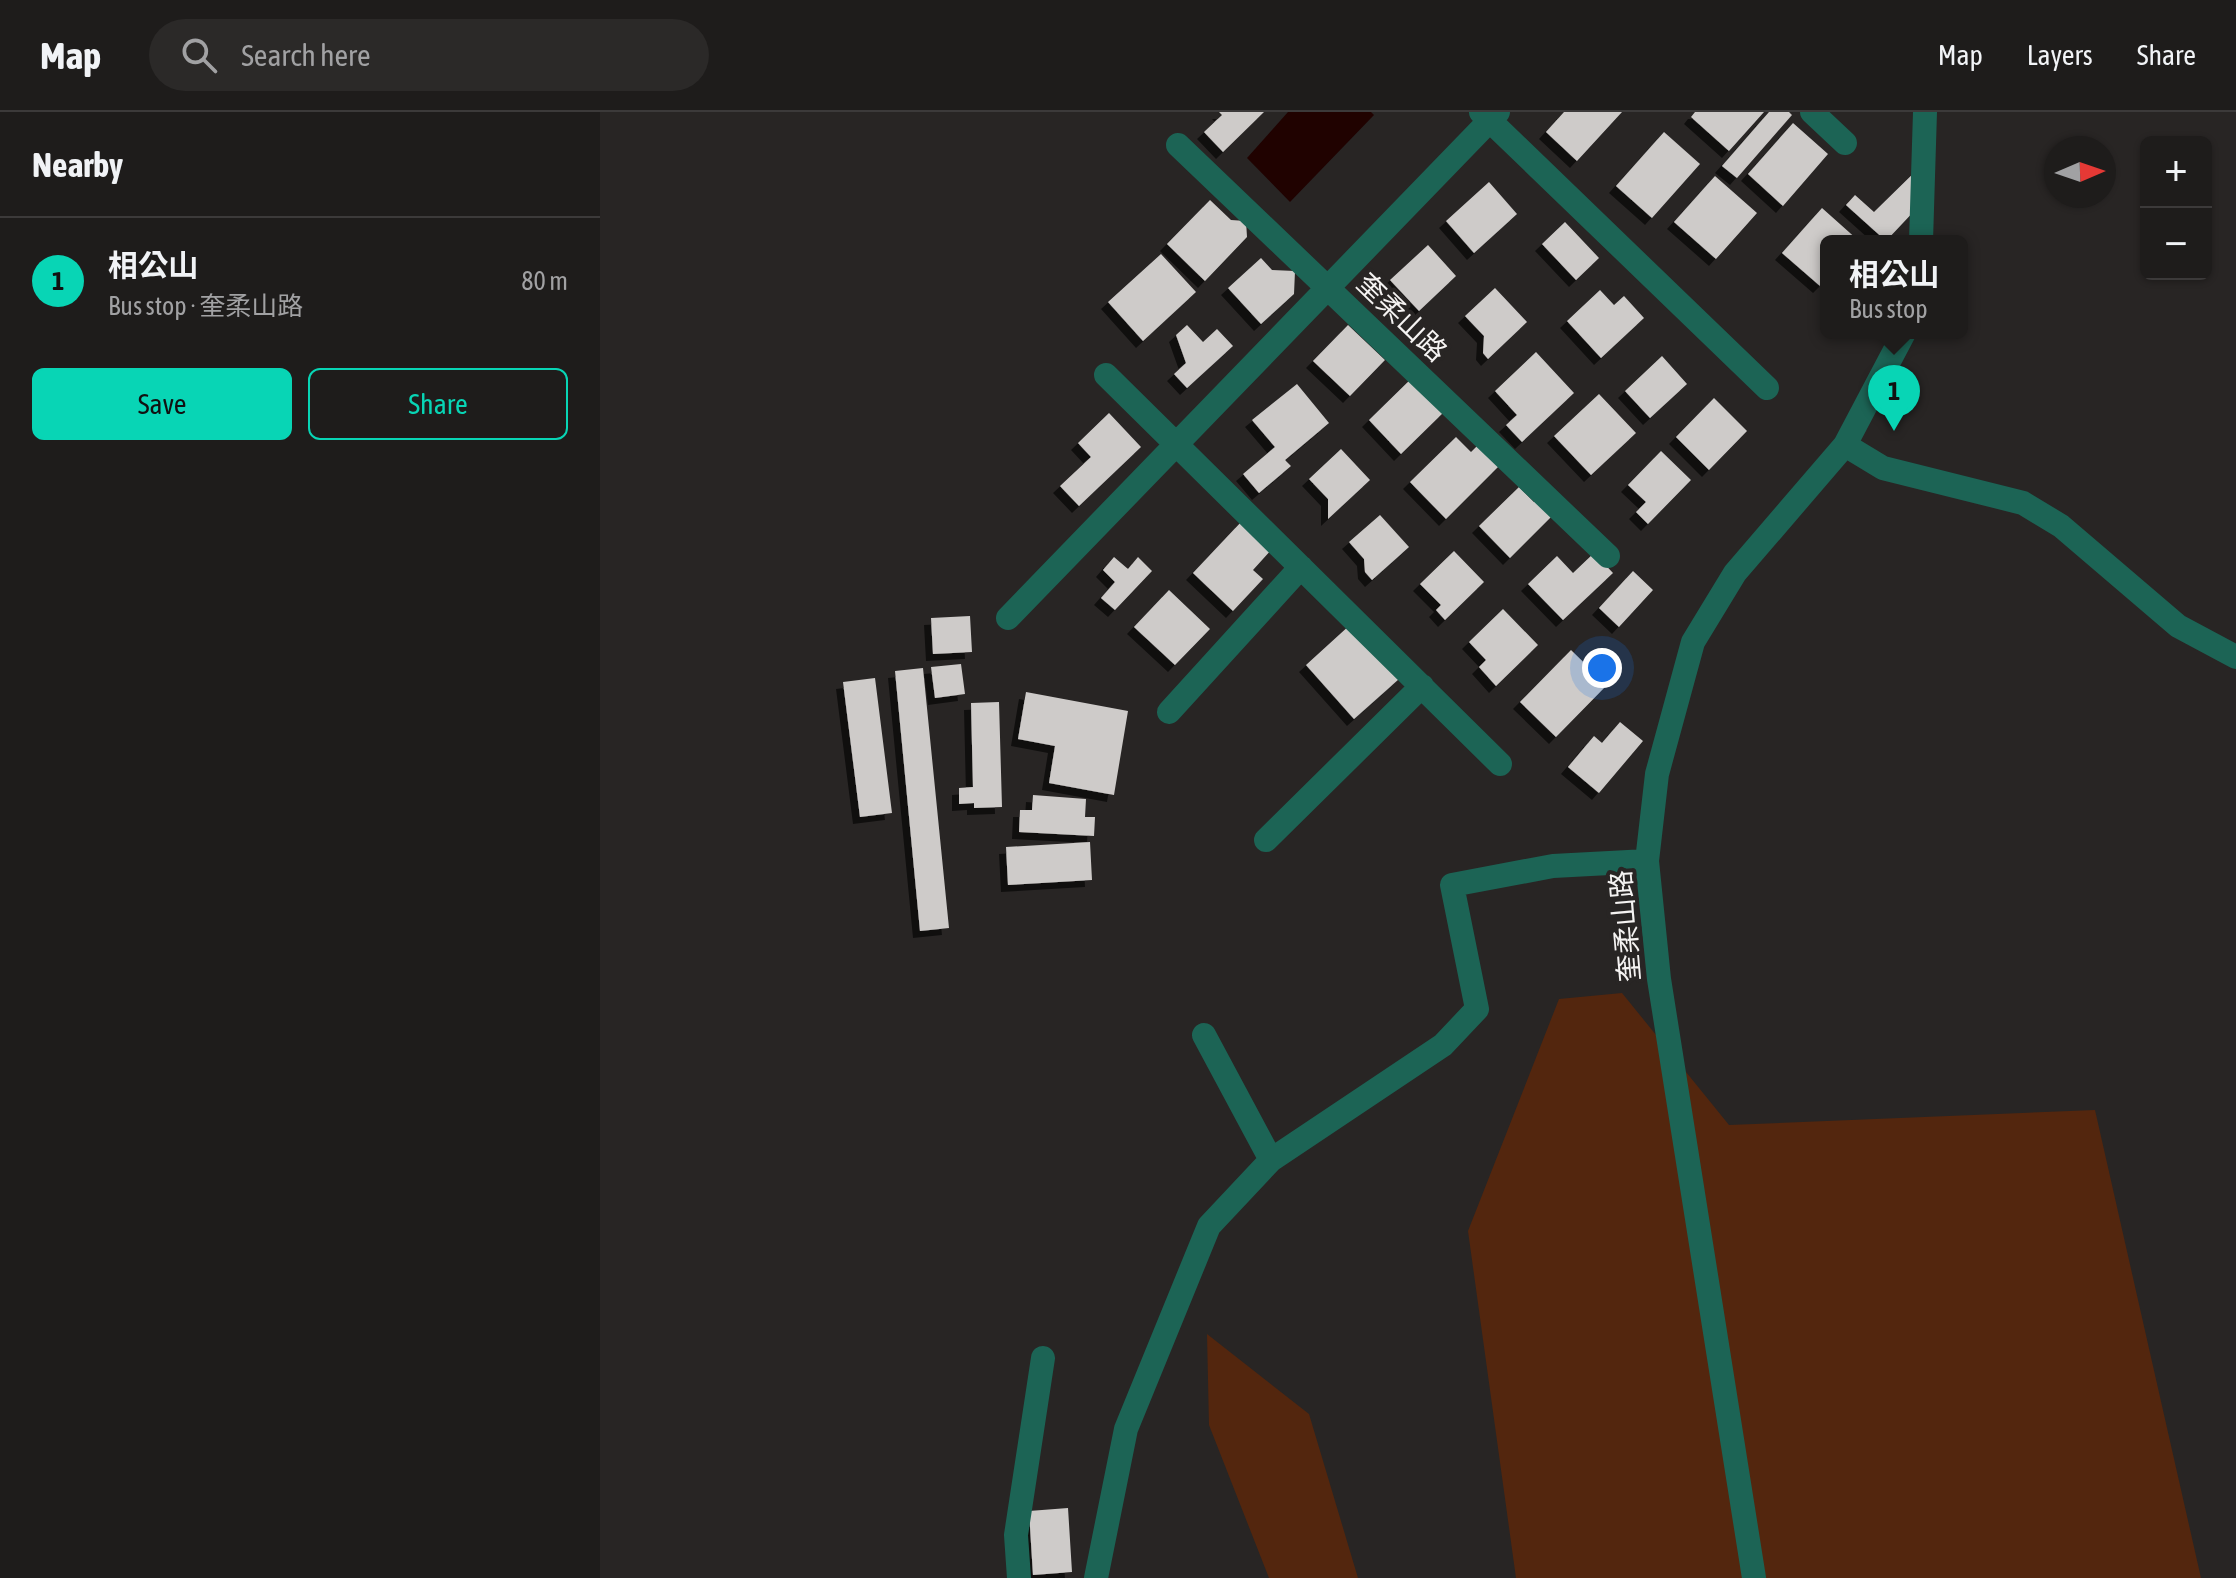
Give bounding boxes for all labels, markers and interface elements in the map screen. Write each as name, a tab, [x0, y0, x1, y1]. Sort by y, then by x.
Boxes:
search box	[149, 19, 709, 91]
icon: search	[177, 33, 221, 77]
text: Map	[40, 34, 101, 77]
text: Search here	[241, 38, 371, 72]
text: Map	[1938, 39, 1983, 71]
text: Layers	[2027, 39, 2093, 71]
text: Share	[2137, 39, 2196, 71]
north arrow	[2044, 136, 2116, 208]
map controls	[2140, 136, 2212, 280]
button: +	[2140, 136, 2212, 208]
text: Nearby	[32, 145, 123, 184]
button: −	[2140, 208, 2212, 280]
popup	[1820, 235, 1968, 339]
text: 相公山	[108, 248, 198, 282]
text: 相公山	[1849, 257, 1939, 291]
text: 1	[52, 266, 64, 296]
text: 80 m	[521, 266, 568, 296]
street label: 奎柔山路	[1351, 267, 1453, 367]
text: Bus stop · 奎柔山路	[108, 291, 303, 321]
text: Bus stop	[1849, 294, 1928, 324]
pin: 1	[1868, 365, 1920, 431]
button: Save	[32, 368, 292, 440]
button: Share	[308, 368, 568, 440]
your location	[1582, 648, 1622, 688]
street label: 奎柔山路	[1604, 869, 1646, 983]

